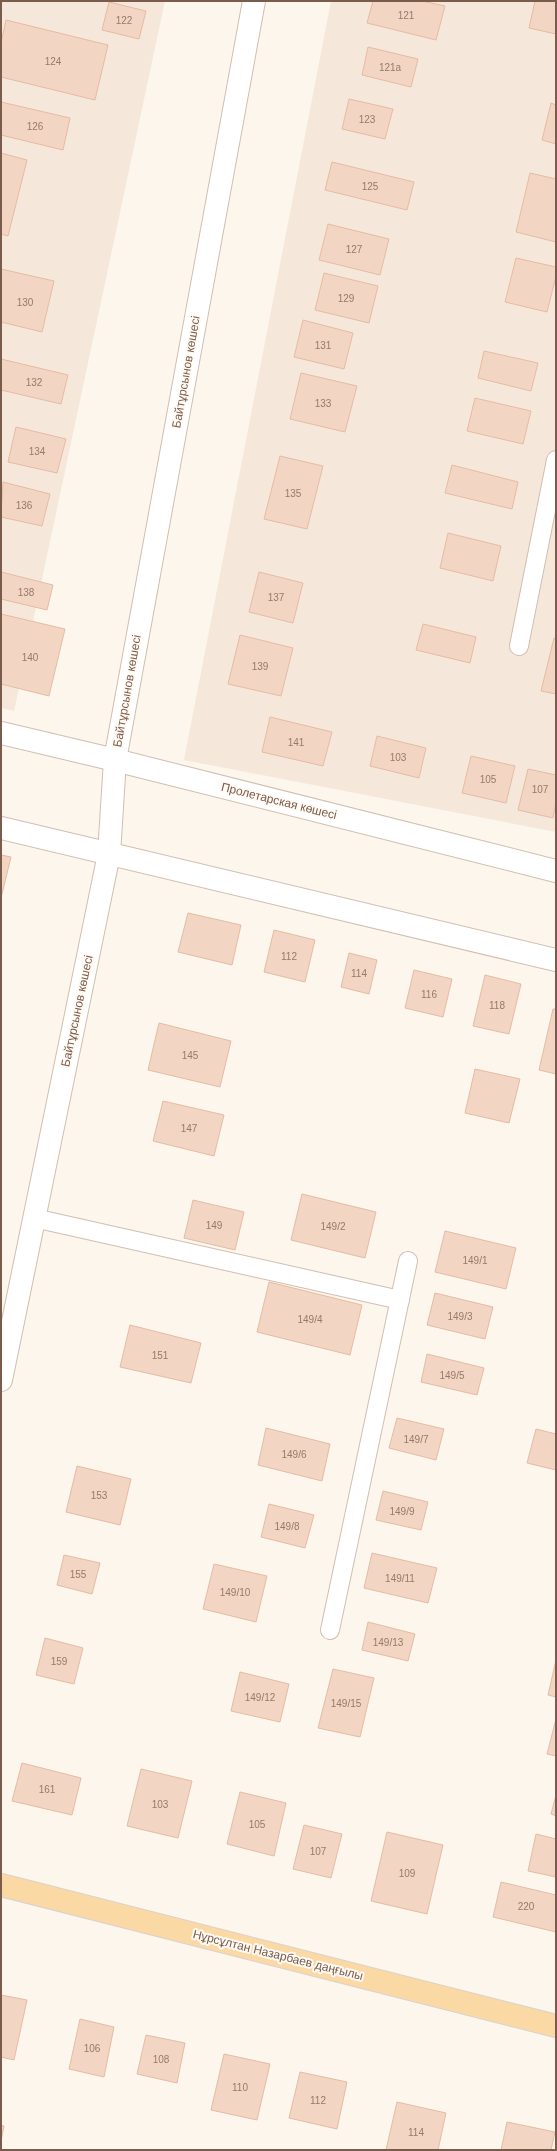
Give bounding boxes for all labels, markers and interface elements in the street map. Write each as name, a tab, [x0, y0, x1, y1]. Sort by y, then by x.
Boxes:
house number: 121	[398, 10, 415, 21]
house number: 122	[116, 15, 133, 26]
house number: 124	[45, 56, 62, 67]
house number: 121а	[379, 62, 402, 73]
house number: 123	[359, 114, 376, 125]
house number: 126	[27, 121, 44, 132]
house number: 125	[362, 181, 379, 192]
house number: 127	[346, 244, 363, 255]
house number: 129	[338, 293, 355, 304]
house number: 130	[17, 297, 34, 308]
street label: Байтұрсынов көшесі	[169, 315, 203, 429]
house number: 131	[315, 340, 332, 351]
house number: 132	[26, 377, 43, 388]
house number: 133	[315, 398, 332, 409]
house number: 134	[29, 446, 46, 457]
house number: 135	[285, 488, 302, 499]
house number: 136	[16, 500, 33, 511]
house number: 138	[18, 587, 35, 598]
house number: 137	[268, 592, 285, 603]
street label: Байтұрсынов көшесі	[110, 634, 144, 748]
house number: 140	[22, 652, 39, 663]
house number: 139	[252, 661, 269, 672]
house number: 141	[288, 737, 305, 748]
house number: 103	[390, 752, 407, 763]
house number: 105	[480, 774, 497, 785]
street label: Пролетарская көшесі	[220, 780, 338, 822]
house number: 107	[532, 784, 549, 795]
house number: 112	[281, 951, 297, 962]
street label: Байтұрсынов көшесі	[58, 954, 96, 1068]
house number: 114	[351, 968, 367, 979]
house number: 116	[421, 989, 437, 1000]
house number: 118	[489, 1000, 505, 1011]
house number: 145	[182, 1050, 199, 1061]
house number: 147	[181, 1123, 198, 1134]
house number: 149	[206, 1220, 223, 1231]
house number: 149/2	[320, 1221, 346, 1232]
house number: 149/1	[462, 1255, 488, 1266]
house number: 149/3	[447, 1311, 473, 1322]
house number: 149/4	[297, 1314, 323, 1325]
house number: 151	[152, 1350, 169, 1361]
house number: 149/5	[439, 1370, 465, 1381]
house number: 149/7	[403, 1434, 429, 1445]
house number: 149/6	[281, 1449, 307, 1460]
house number: 153	[91, 1490, 108, 1501]
house number: 149/9	[389, 1506, 415, 1517]
house number: 149/8	[274, 1521, 300, 1532]
house number: 155	[70, 1569, 87, 1580]
house number: 149/11	[385, 1573, 415, 1584]
house number: 149/10	[220, 1587, 251, 1598]
house number: 149/13	[373, 1637, 404, 1648]
house number: 159	[51, 1656, 68, 1667]
house number: 149/12	[245, 1692, 276, 1703]
house number: 149/15	[331, 1698, 362, 1709]
house number: 161	[39, 1784, 56, 1795]
house number: 103	[152, 1799, 169, 1810]
house number: 105	[249, 1819, 266, 1830]
house number: 107	[310, 1846, 327, 1857]
house number: 109	[399, 1868, 416, 1879]
house number: 220	[518, 1901, 535, 1912]
street label: Нұрсұлтан Назарбаев даңғылы	[191, 1927, 365, 1983]
house number: 106	[84, 2043, 101, 2054]
house number: 108	[153, 2054, 170, 2065]
house number: 110	[232, 2082, 248, 2093]
house number: 112	[310, 2095, 326, 2106]
house number: 114	[408, 2127, 424, 2138]

